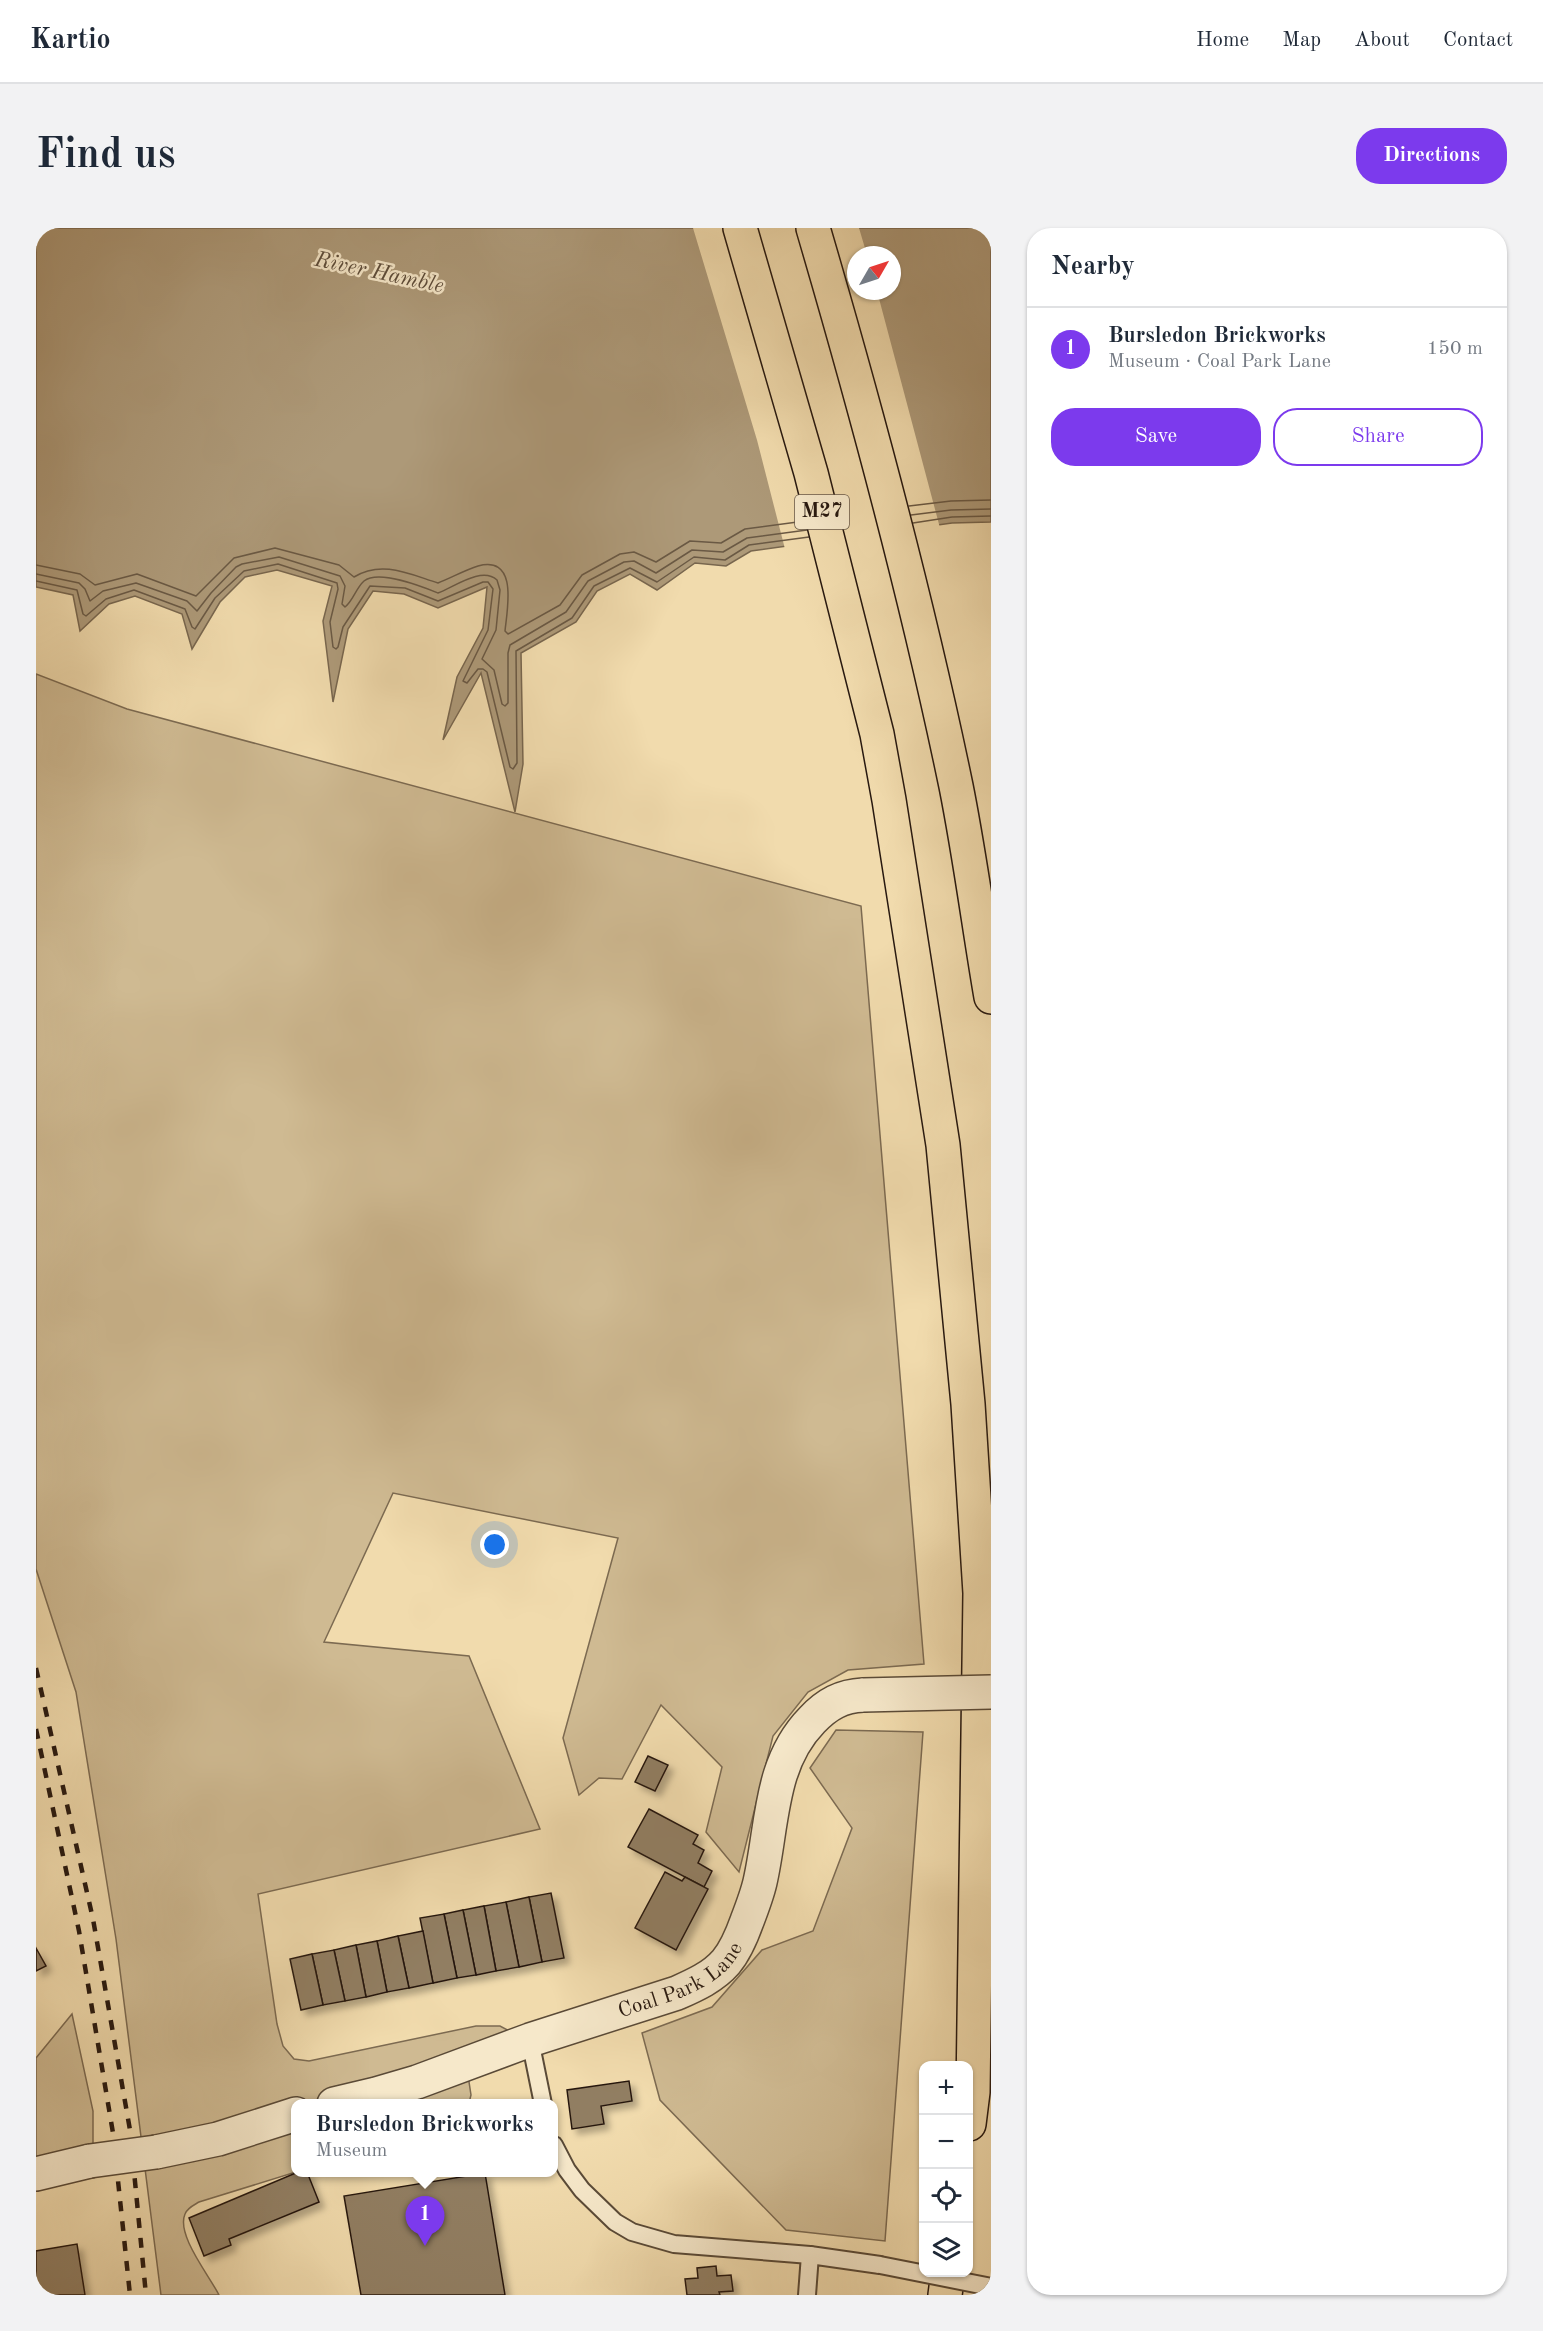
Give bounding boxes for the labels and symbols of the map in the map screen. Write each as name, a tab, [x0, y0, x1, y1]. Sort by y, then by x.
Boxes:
north arrow	[847, 246, 901, 300]
water label: River Hamble	[312, 248, 446, 297]
road number: M27	[795, 495, 849, 529]
your location	[480, 1530, 509, 1559]
street label: Coal Park Lane	[615, 1939, 747, 2022]
pin: 1	[406, 2196, 444, 2246]

